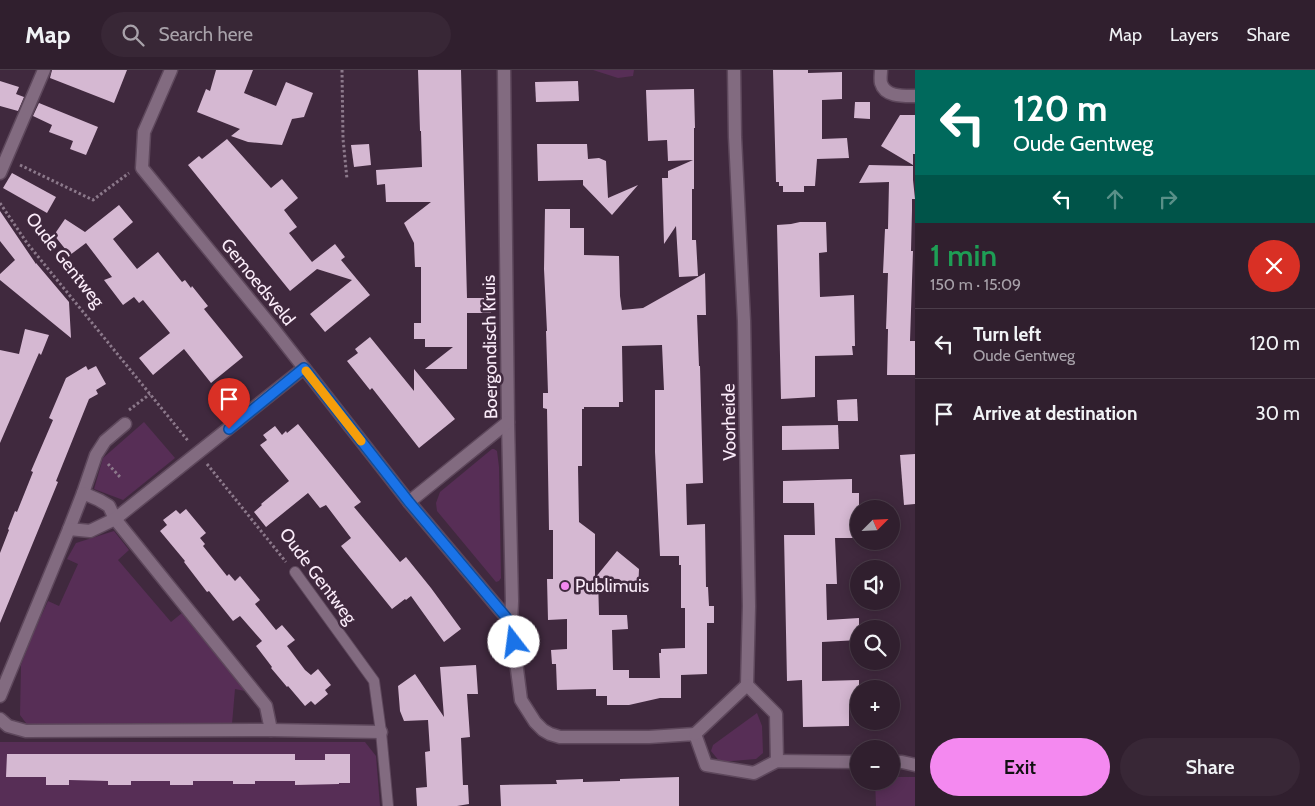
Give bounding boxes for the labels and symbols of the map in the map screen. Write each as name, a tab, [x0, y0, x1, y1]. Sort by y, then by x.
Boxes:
street label: Oude Gentweg	[21, 208, 110, 313]
street label: Gemoedsveld	[216, 234, 300, 330]
street label: Boergondisch Kruis	[478, 275, 502, 419]
pin	[208, 378, 250, 429]
street label: Voorheide	[717, 383, 741, 461]
north arrow	[850, 500, 900, 550]
street label: Oude Gentweg	[275, 524, 362, 629]
place label: Publimuis	[575, 575, 649, 597]
marker: Publimuis	[559, 580, 571, 592]
position arrow	[487, 615, 539, 667]

